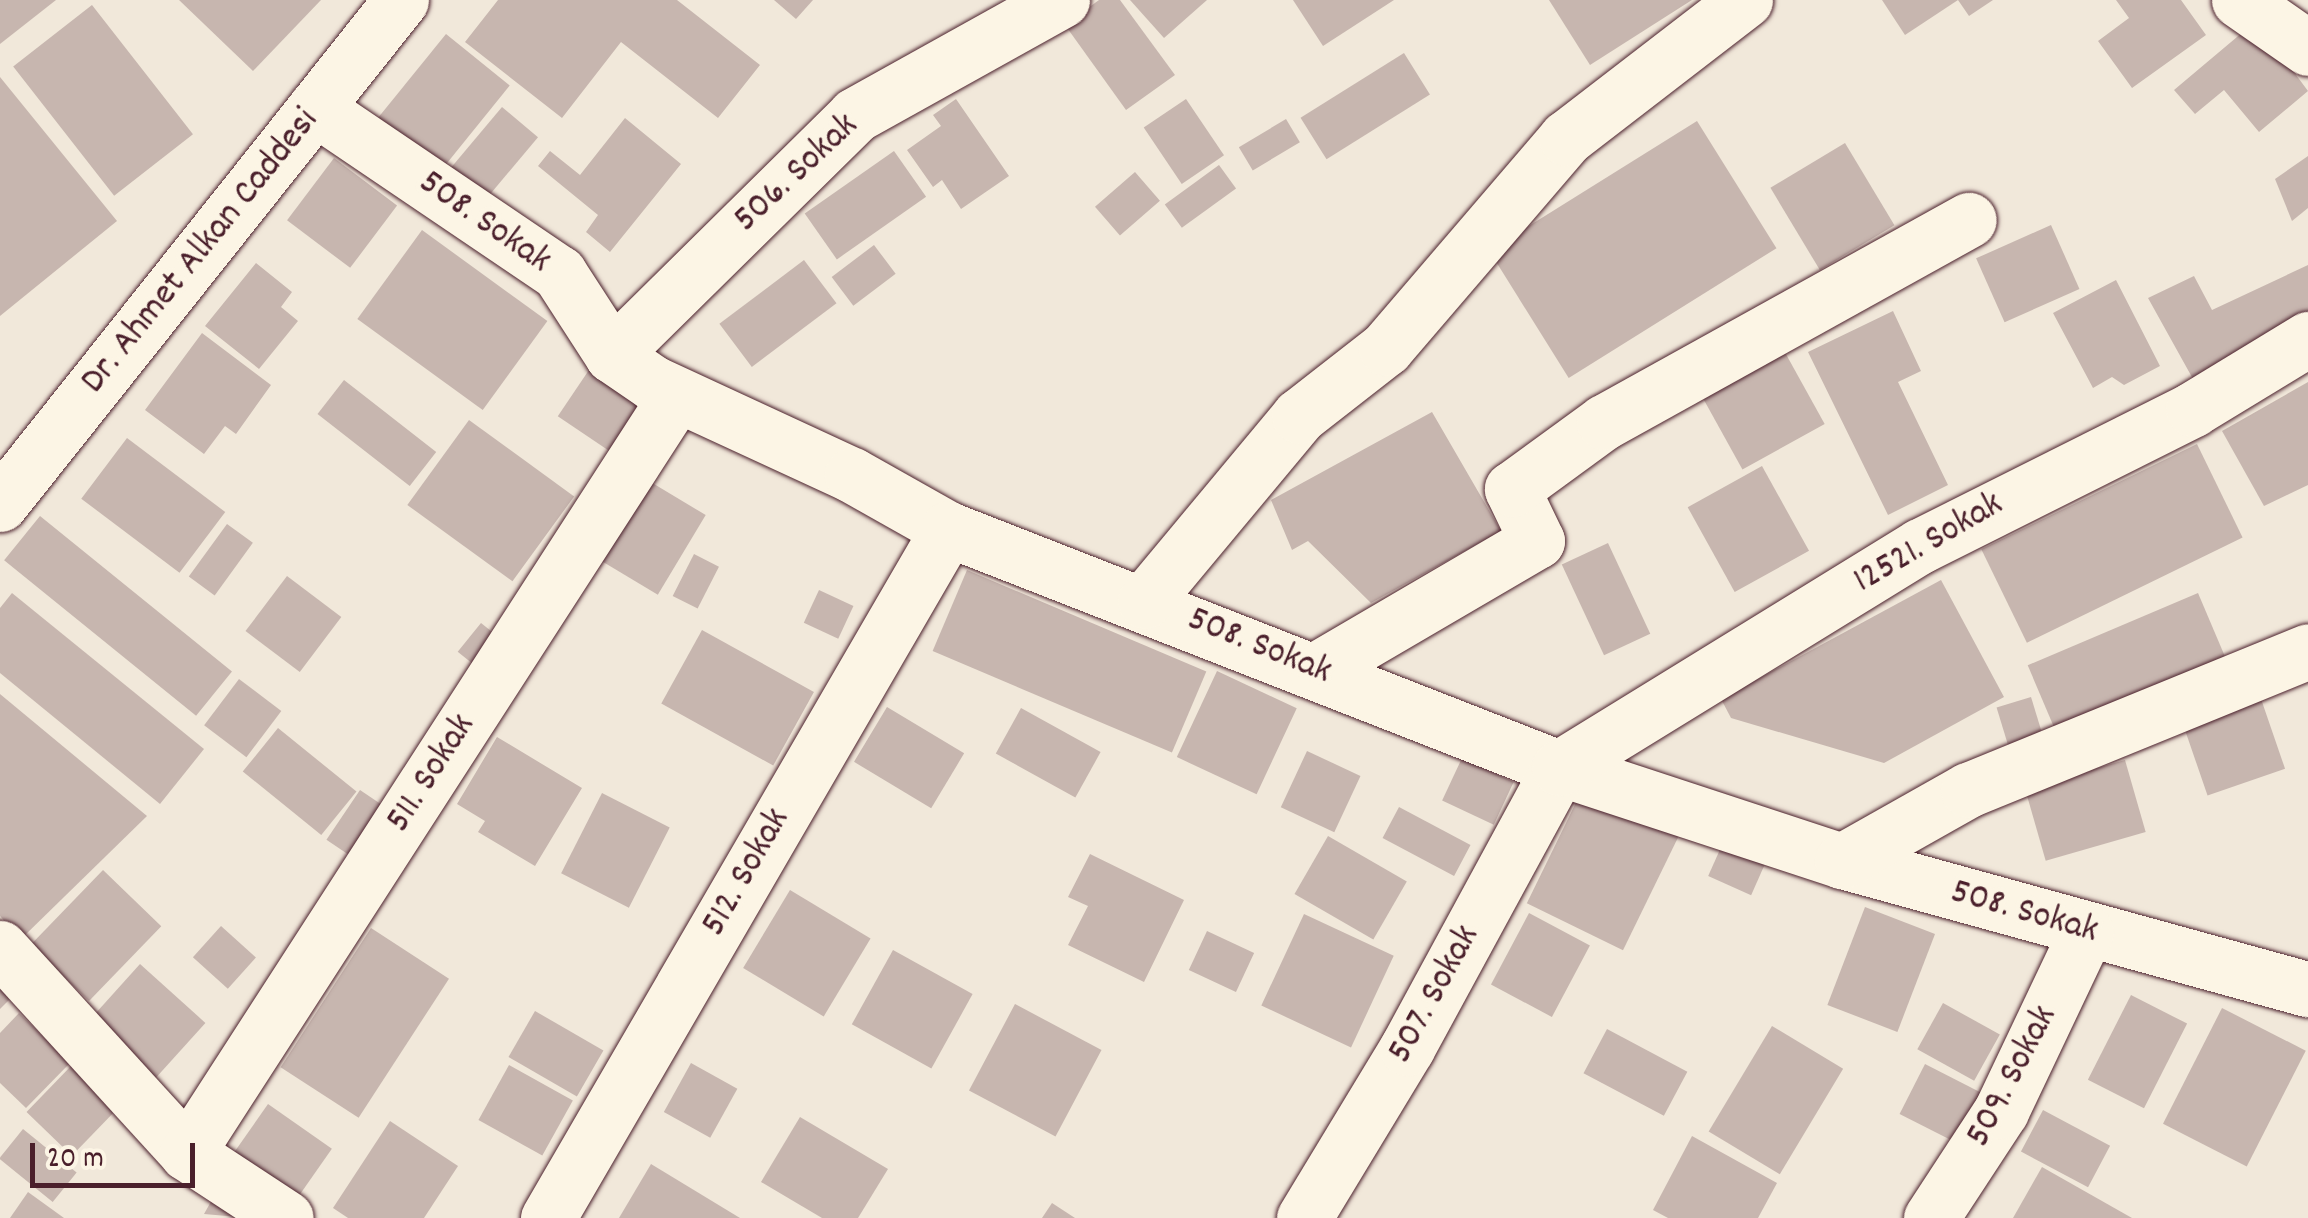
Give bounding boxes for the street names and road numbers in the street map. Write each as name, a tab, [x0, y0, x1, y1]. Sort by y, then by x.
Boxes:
street label: Dr. Ahmet Alkan Caddesi	[72, 100, 330, 404]
street label: 506. Sokak	[725, 105, 869, 243]
street label: 508. Sokak	[409, 161, 559, 285]
street label: 12521. Sokak	[1846, 483, 2012, 605]
street label: 508. Sokak	[1180, 598, 1338, 696]
street label: 511. Sokak	[377, 706, 487, 842]
street label: 512. Sokak	[692, 801, 802, 945]
street label: 508. Sokak	[1945, 870, 2103, 956]
street label: 507. Sokak	[1379, 918, 1491, 1072]
street label: 509. Sokak	[1957, 999, 2069, 1155]

